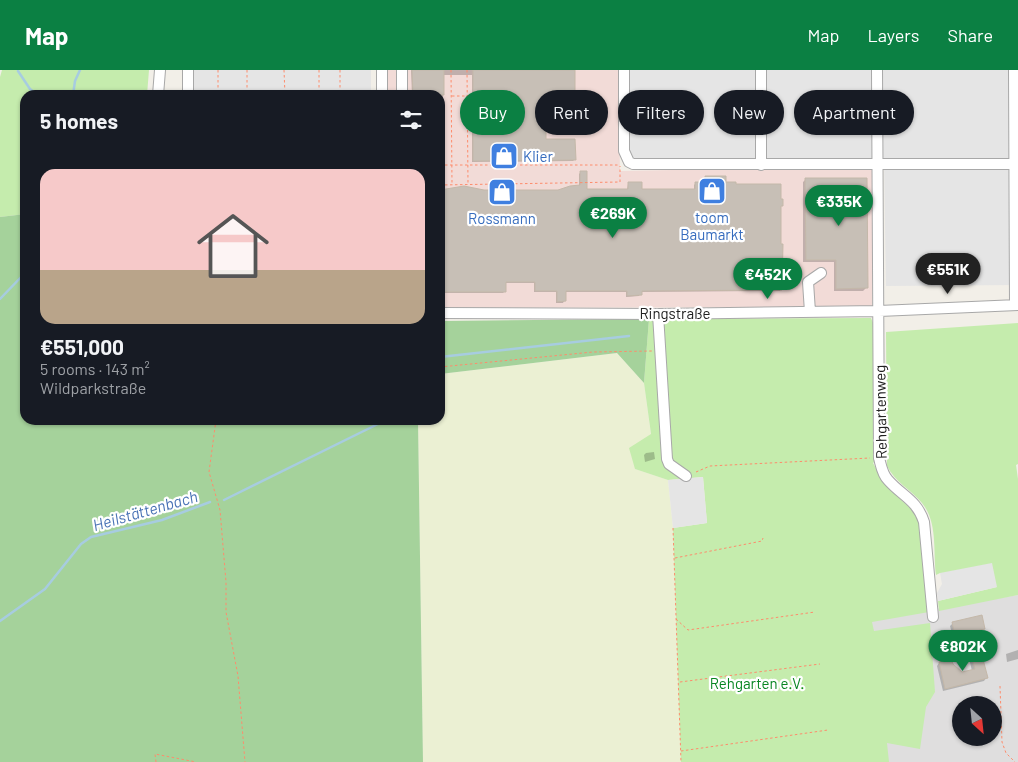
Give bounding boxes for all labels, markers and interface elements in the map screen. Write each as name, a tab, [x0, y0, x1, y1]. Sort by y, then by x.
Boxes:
text: Map	[25, 21, 68, 50]
text: Map	[807, 24, 839, 46]
text: Layers	[867, 24, 920, 46]
text: Share	[948, 24, 993, 46]
chip: Buy	[460, 90, 525, 135]
chip: Rent	[535, 90, 608, 135]
chip: Filters	[618, 90, 704, 135]
chip: New	[714, 90, 784, 135]
chip: Apartment	[794, 90, 914, 135]
icon: filters	[397, 106, 425, 134]
text: 5 homes	[40, 108, 118, 133]
shop icon: Klier	[489, 141, 519, 171]
place label: Klier	[523, 147, 553, 165]
shop icon: toom Baumarkt	[697, 176, 727, 206]
shop icon: Rossmann	[487, 177, 517, 207]
pin: €335K	[804, 184, 874, 227]
text: €335K	[816, 191, 862, 210]
pin: €269K	[578, 196, 648, 239]
icon: home	[188, 201, 278, 291]
text: €269K	[590, 203, 636, 222]
place label: toom Baumarkt	[680, 208, 744, 243]
place label: Rossmann	[468, 209, 536, 227]
pin: €551K	[913, 252, 983, 295]
pin: €452K	[733, 258, 803, 300]
text: €551K	[927, 259, 969, 278]
text: €452K	[744, 264, 792, 283]
street label: Ringstraße	[639, 304, 711, 322]
text: €551,000	[40, 334, 124, 359]
text: 5 rooms · 143 m²	[40, 359, 150, 378]
street label: Rehgartenweg	[870, 365, 890, 459]
text: Wildparkstraße	[40, 378, 146, 397]
water label: Heilstättenbach	[90, 486, 200, 534]
pin: €802K	[928, 630, 998, 672]
text: €802K	[940, 636, 986, 655]
park label: Rehgarten e.V.	[710, 674, 804, 692]
north arrow	[952, 696, 1002, 746]
map controls	[952, 696, 1002, 746]

